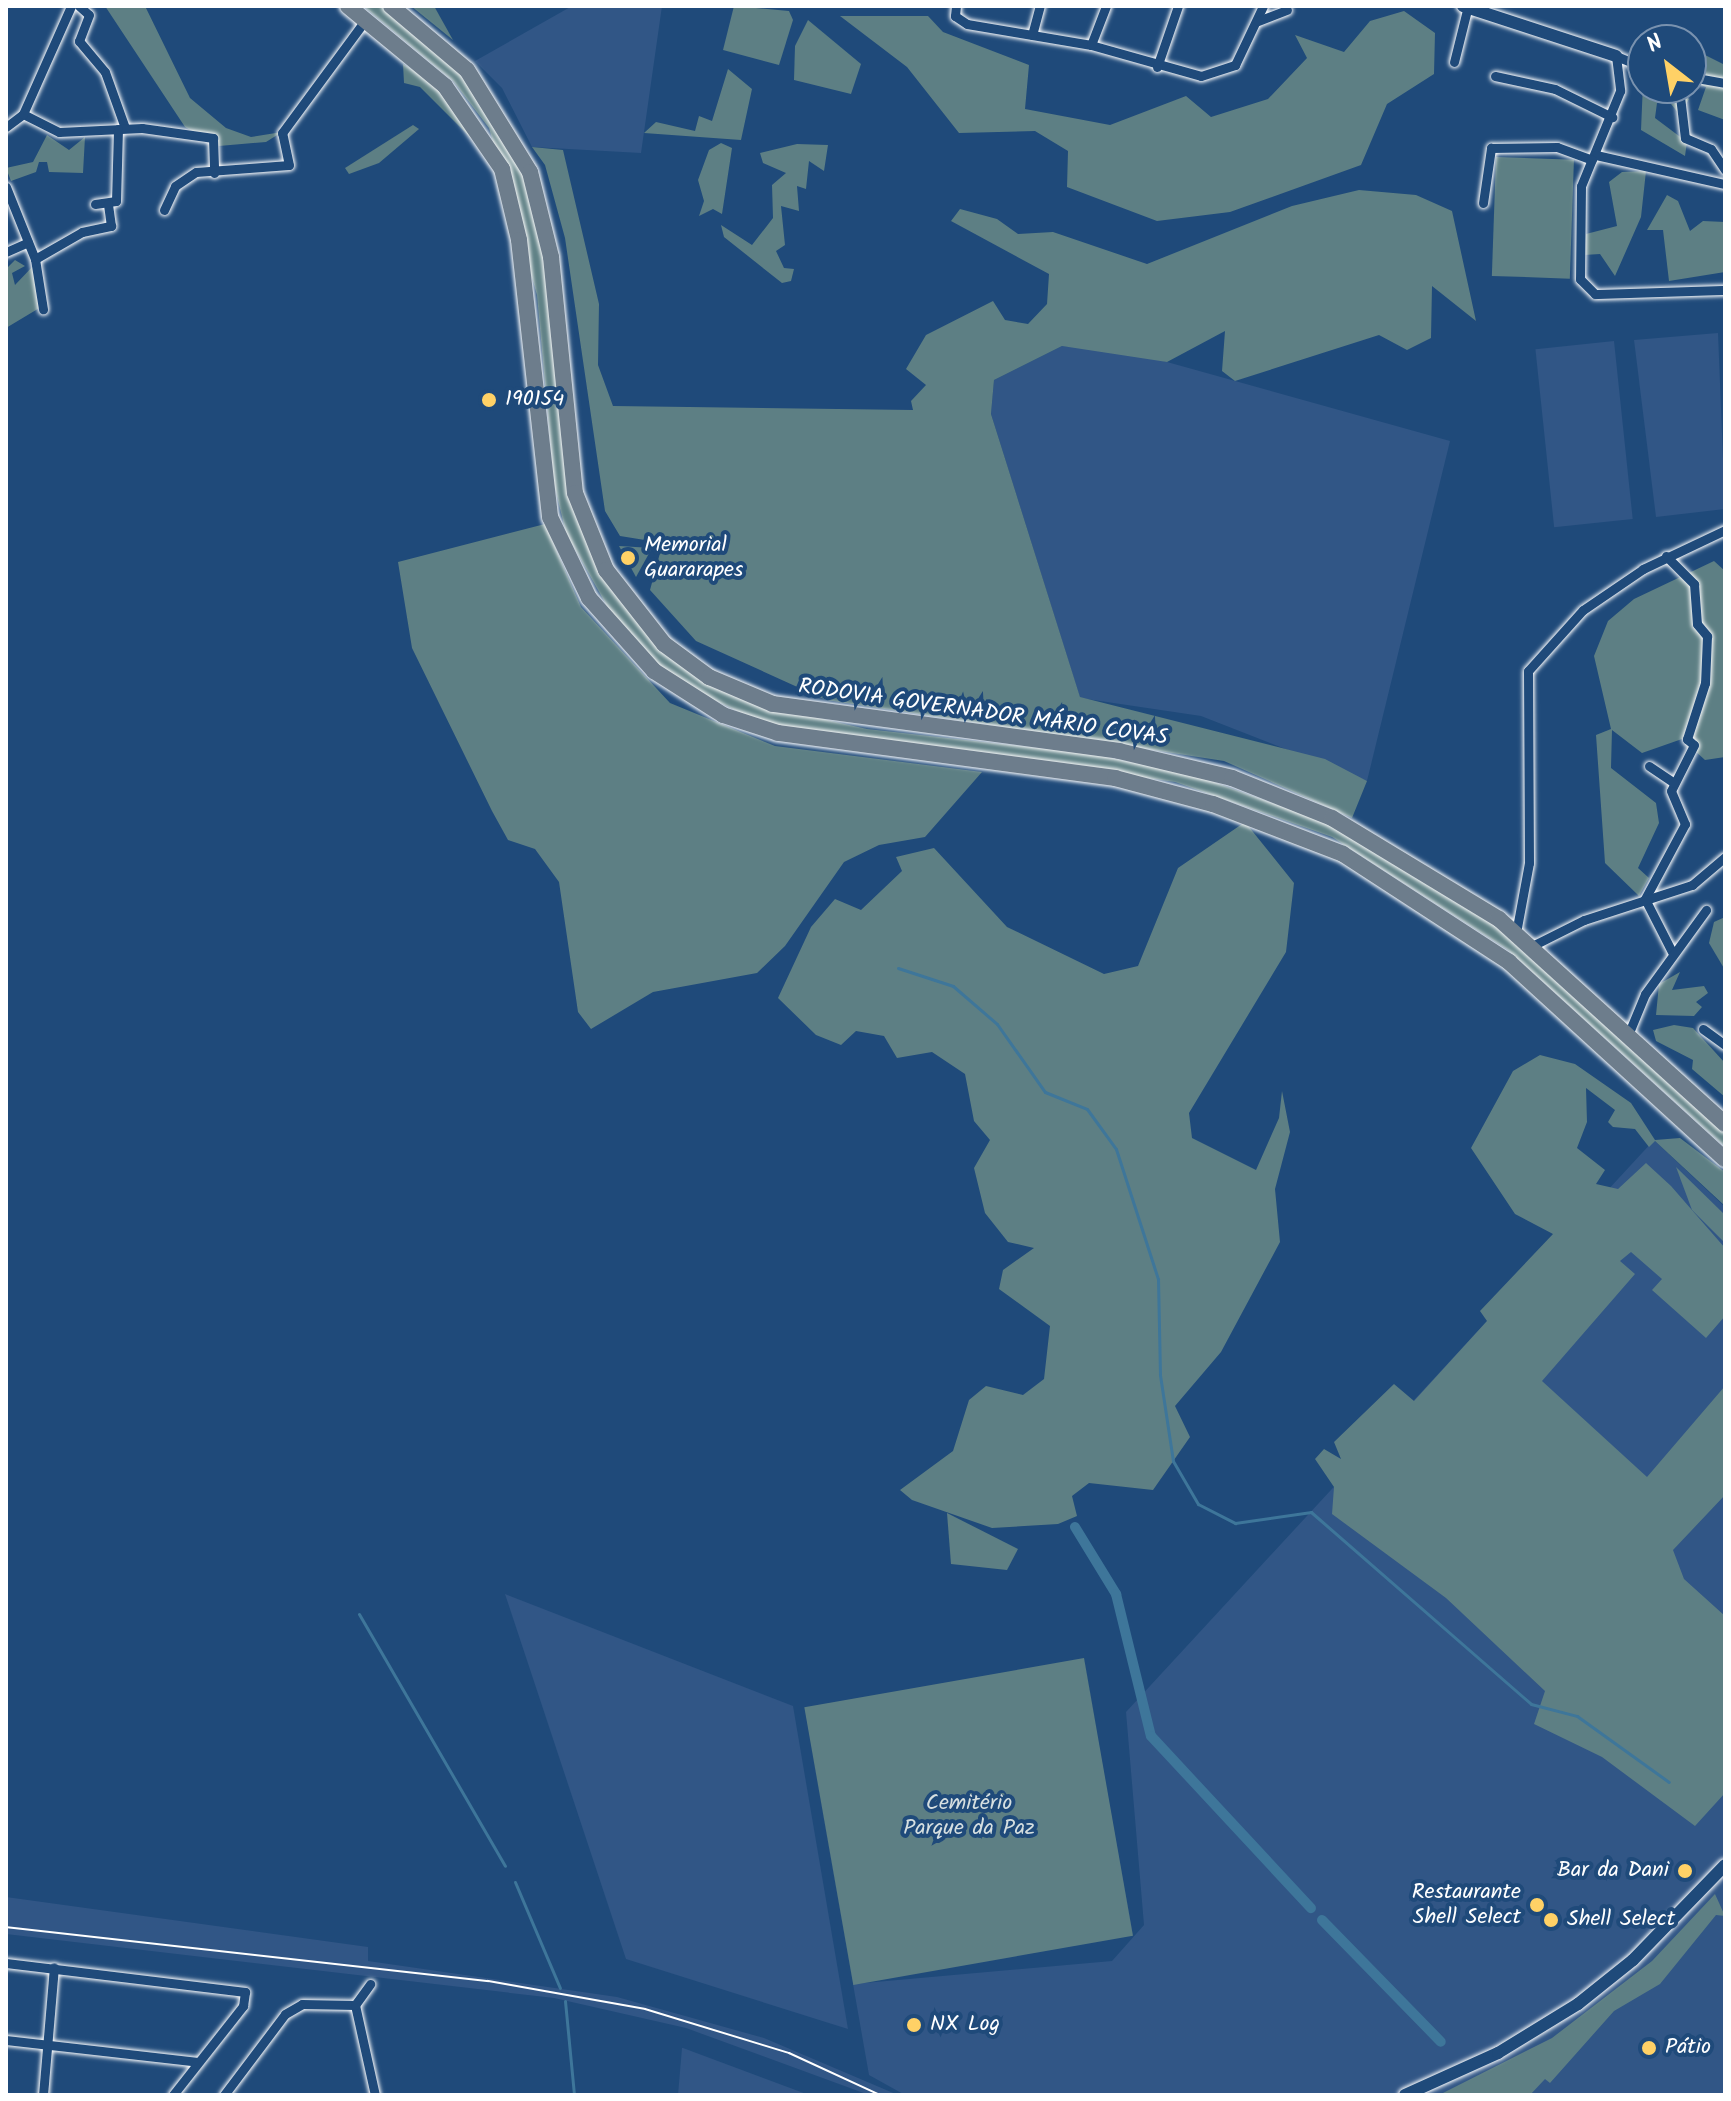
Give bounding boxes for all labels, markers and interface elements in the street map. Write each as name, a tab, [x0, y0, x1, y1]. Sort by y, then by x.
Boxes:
north arrow	[1627, 24, 1707, 104]
text: N	[1640, 26, 1670, 63]
place label: 190154	[505, 387, 564, 413]
marker: 190154	[480, 391, 498, 409]
place label: Memorial Guararapes	[644, 532, 743, 584]
marker: Memorial Guararapes	[619, 549, 637, 567]
street label: RODOVIA GOVERNADOR MÁRIO COVAS	[797, 674, 1169, 752]
park label: Cemitério Parque da Paz	[903, 1790, 1035, 1842]
place label: Bar da Dani	[1557, 1858, 1669, 1884]
marker: Bar da Dani	[1676, 1862, 1694, 1880]
place label: Restaurante Shell Select	[1412, 1879, 1521, 1930]
marker: Restaurante Shell Select	[1528, 1896, 1546, 1914]
place label: Shell Select	[1567, 1907, 1675, 1933]
marker: Shell Select	[1542, 1911, 1560, 1929]
place label: NX Log	[930, 2012, 1000, 2038]
marker: NX Log	[905, 2016, 923, 2034]
place label: Pátio	[1665, 2035, 1711, 2061]
marker: Pátio	[1640, 2039, 1658, 2057]

